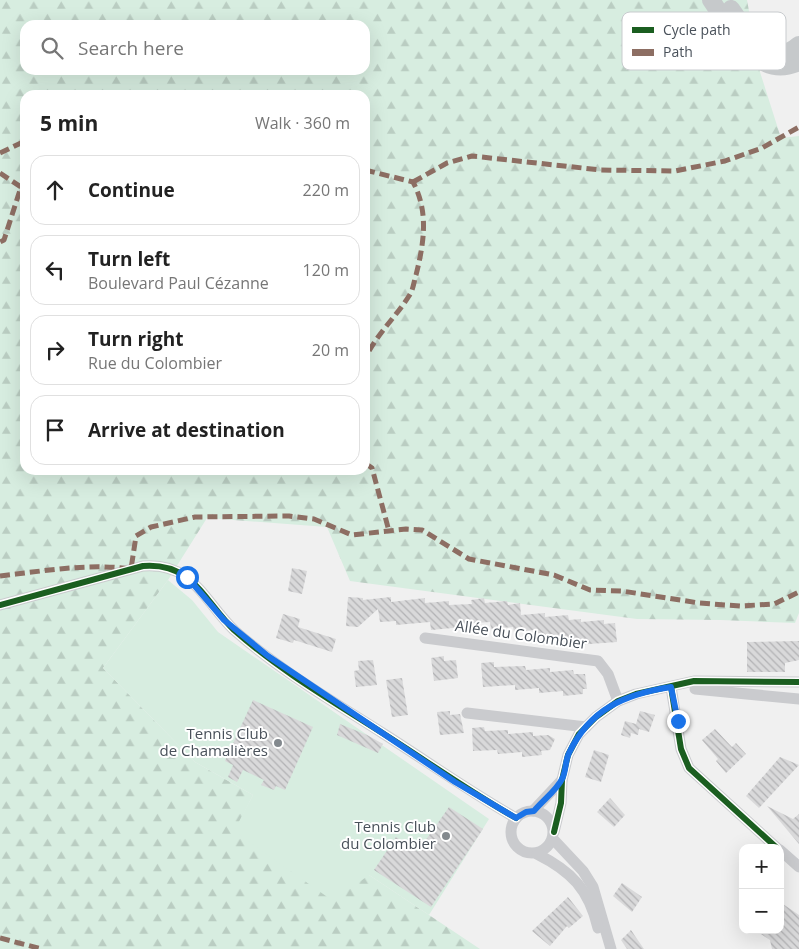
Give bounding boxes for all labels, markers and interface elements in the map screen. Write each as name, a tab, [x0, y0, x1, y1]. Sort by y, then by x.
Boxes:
legend	[622, 12, 786, 70]
search box	[20, 20, 370, 75]
text: Cycle path	[663, 20, 731, 39]
icon: search	[38, 34, 66, 62]
text: Search here	[78, 35, 184, 61]
text: Path	[663, 42, 693, 61]
text: 5 min	[40, 109, 98, 137]
text: Walk · 360 m	[255, 112, 350, 134]
icon: ahead	[41, 176, 69, 204]
text: Continue	[88, 177, 175, 203]
text: 220 m	[303, 179, 349, 201]
text: Turn left	[88, 246, 170, 272]
icon: left	[41, 256, 69, 284]
text: 120 m	[303, 259, 349, 281]
text: Boulevard Paul Cézanne	[88, 272, 269, 294]
text: Turn right	[88, 326, 183, 352]
icon: right	[41, 336, 69, 364]
text: 20 m	[312, 339, 349, 361]
text: Rue du Colombier	[88, 352, 222, 374]
icon: arrive	[41, 416, 69, 444]
text: Arrive at destination	[88, 417, 285, 443]
route start	[176, 566, 199, 589]
street label: Allée du Colombier	[454, 615, 588, 653]
route end	[667, 710, 690, 733]
place label: Tennis Club de Chamalières	[160, 723, 268, 760]
marker: Tennis Club de Chamalières	[272, 737, 284, 749]
place label: Tennis Club du Colombier	[341, 816, 436, 853]
marker: Tennis Club du Colombier	[440, 830, 452, 842]
map controls	[739, 844, 784, 934]
button: +	[739, 844, 784, 889]
button: −	[739, 889, 784, 934]

